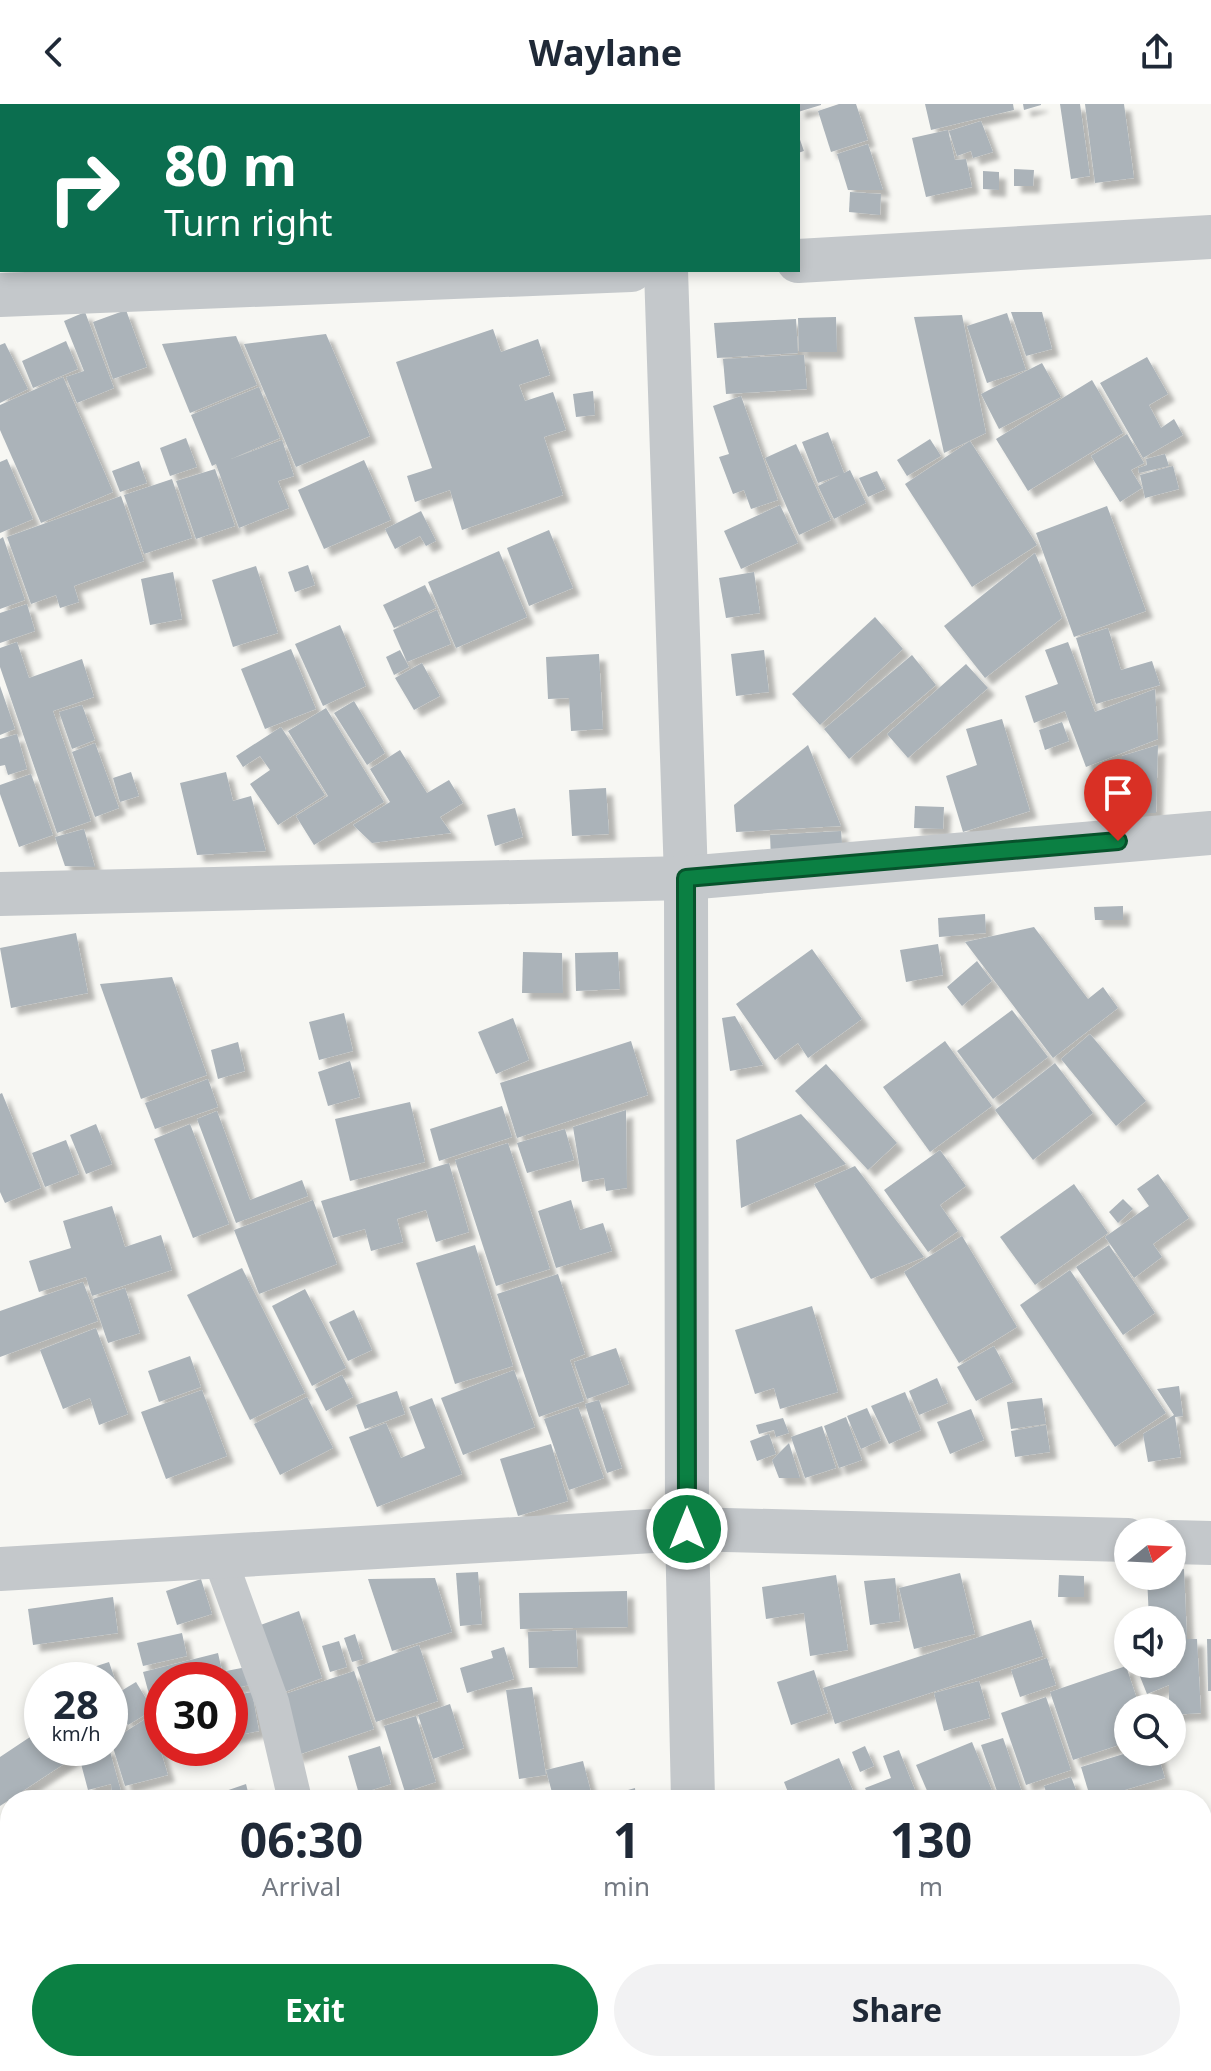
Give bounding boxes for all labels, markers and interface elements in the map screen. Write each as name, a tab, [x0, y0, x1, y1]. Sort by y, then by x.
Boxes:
text: Waylane	[529, 28, 682, 77]
icon: back	[32, 30, 76, 74]
icon: share	[1135, 30, 1179, 74]
text: 80 m	[164, 126, 297, 202]
icon: right	[32, 136, 136, 240]
text: Turn right	[164, 198, 332, 247]
pin	[1084, 759, 1152, 841]
icon: arrive	[1096, 771, 1140, 815]
position arrow	[645, 1487, 729, 1571]
north arrow	[1114, 1518, 1186, 1590]
map controls	[1114, 1518, 1186, 1766]
button: sound	[1114, 1606, 1186, 1678]
speed limit sign: 30	[144, 1662, 248, 1766]
text: 28	[53, 1676, 99, 1731]
button: search	[1114, 1694, 1186, 1766]
text: km/h	[51, 1720, 101, 1747]
text: 06:30	[240, 1807, 363, 1872]
text: 1	[613, 1807, 640, 1872]
text: 130	[890, 1807, 972, 1872]
text: Arrival	[262, 1868, 341, 1904]
text: min	[603, 1868, 650, 1904]
text: m	[919, 1868, 943, 1904]
button: Exit	[32, 1964, 598, 2056]
button: Share	[614, 1964, 1180, 2056]

